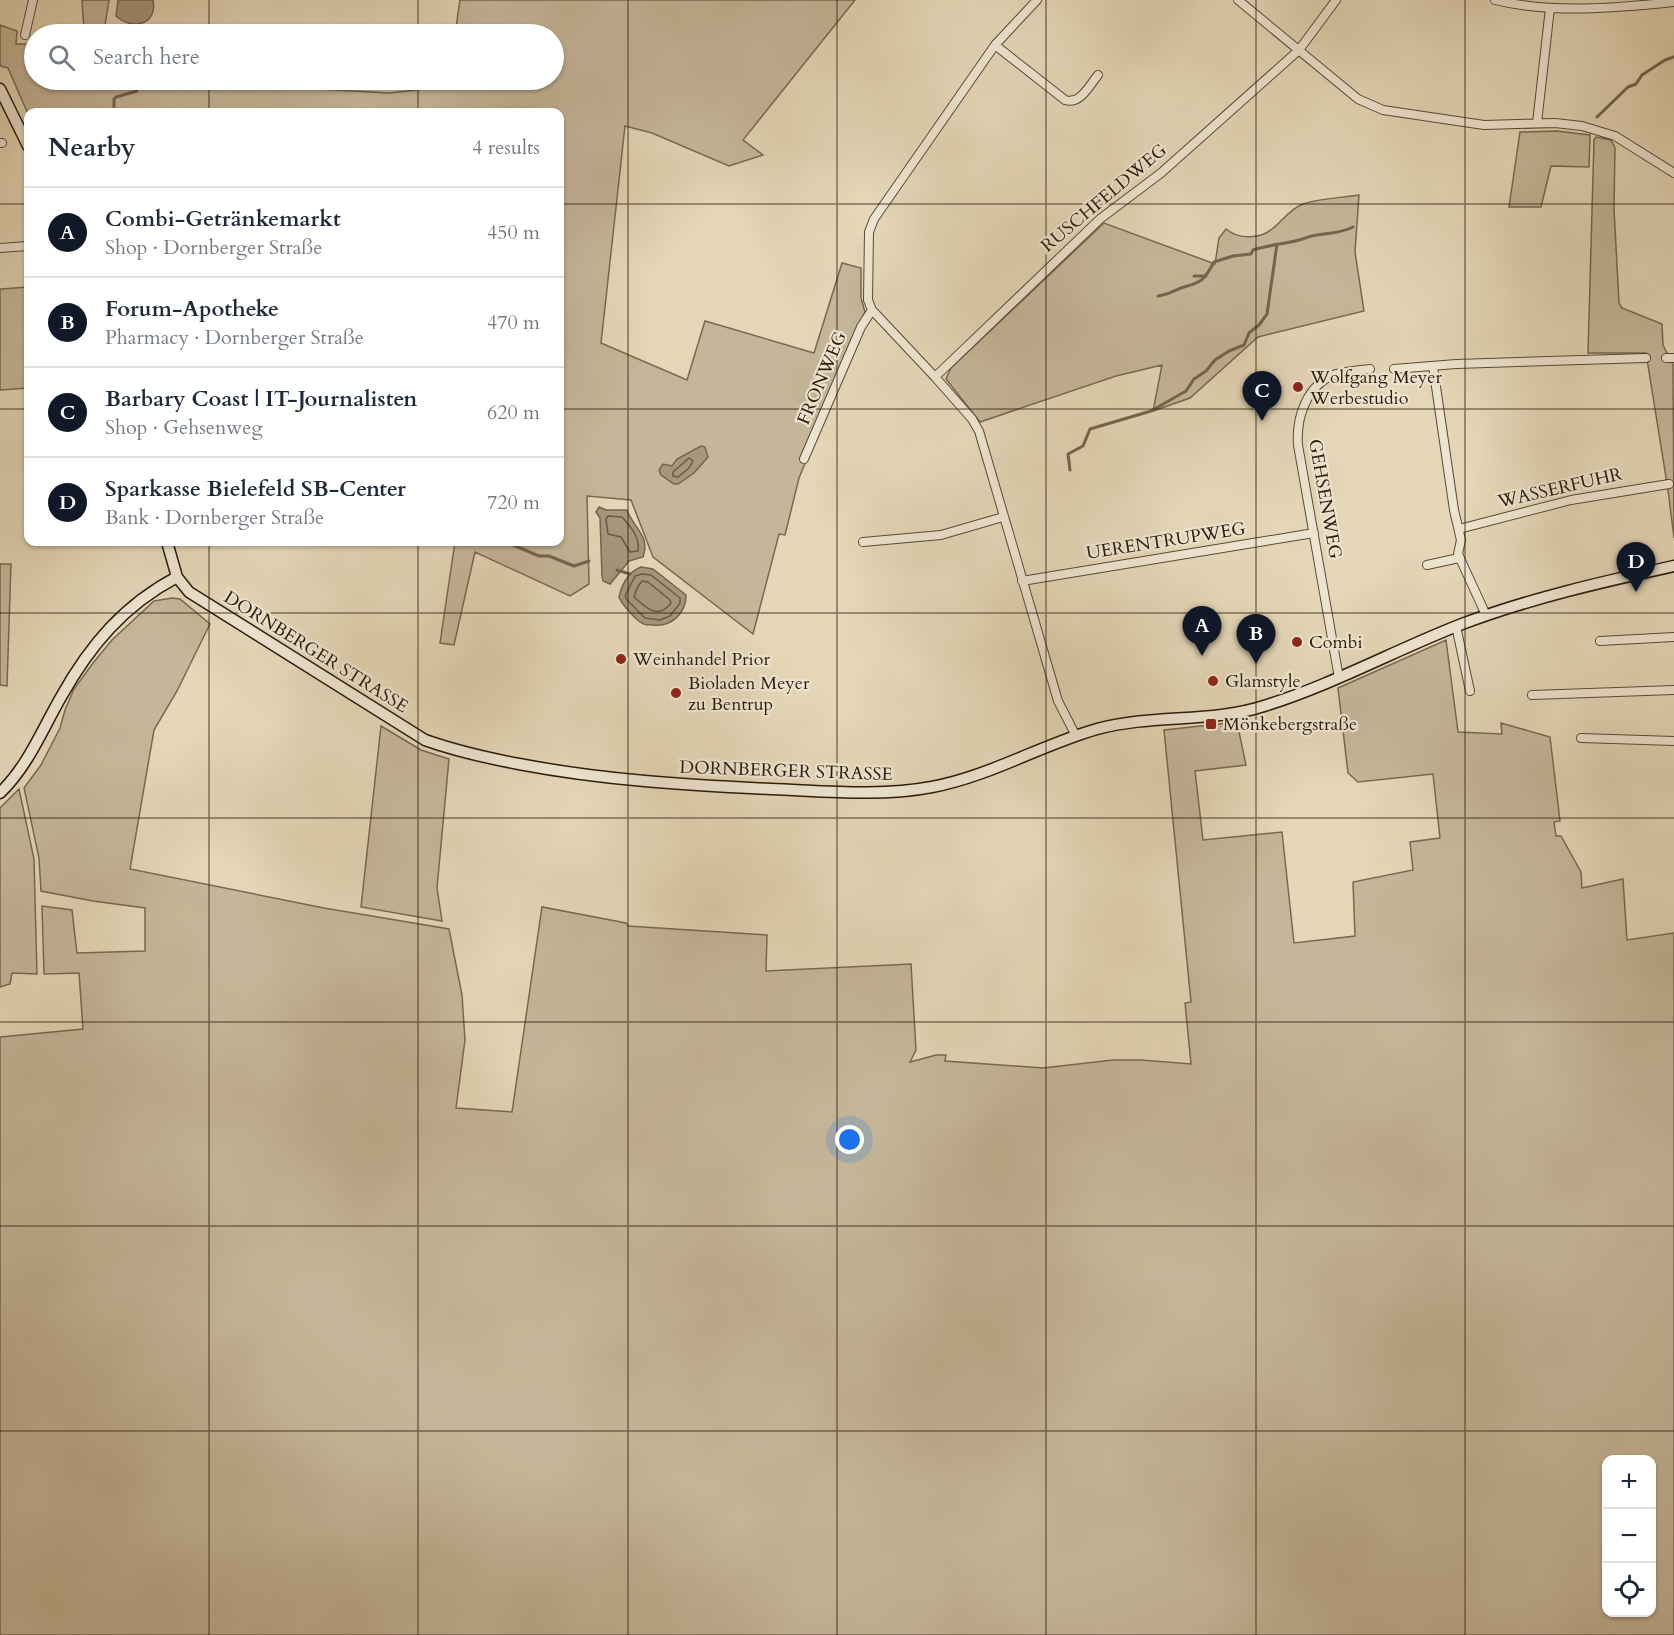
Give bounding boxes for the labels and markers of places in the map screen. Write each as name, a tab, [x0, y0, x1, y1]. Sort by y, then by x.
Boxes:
place label: Wolfgang Meyer Werbestudio	[1309, 365, 1443, 411]
pin: C	[1242, 372, 1282, 421]
marker: Wolfgang Meyer Werbestudio	[1291, 380, 1305, 394]
pin: D	[1616, 542, 1656, 592]
pin: A	[1182, 606, 1222, 656]
pin: B	[1236, 614, 1276, 664]
place label: Combi	[1309, 630, 1362, 655]
marker: Combi	[1290, 635, 1304, 649]
place label: Weinhandel Prior	[632, 647, 770, 672]
marker: Weinhandel Prior	[614, 652, 628, 666]
place label: Glamstyle	[1225, 669, 1301, 694]
place label: Bioladen Meyer zu Bentrup	[688, 671, 810, 717]
marker: Glamstyle	[1206, 674, 1220, 688]
marker: Bioladen Meyer zu Bentrup	[669, 686, 683, 700]
place label: Mönkebergstraße	[1223, 712, 1357, 737]
marker: Mönkebergstraße	[1204, 717, 1218, 731]

